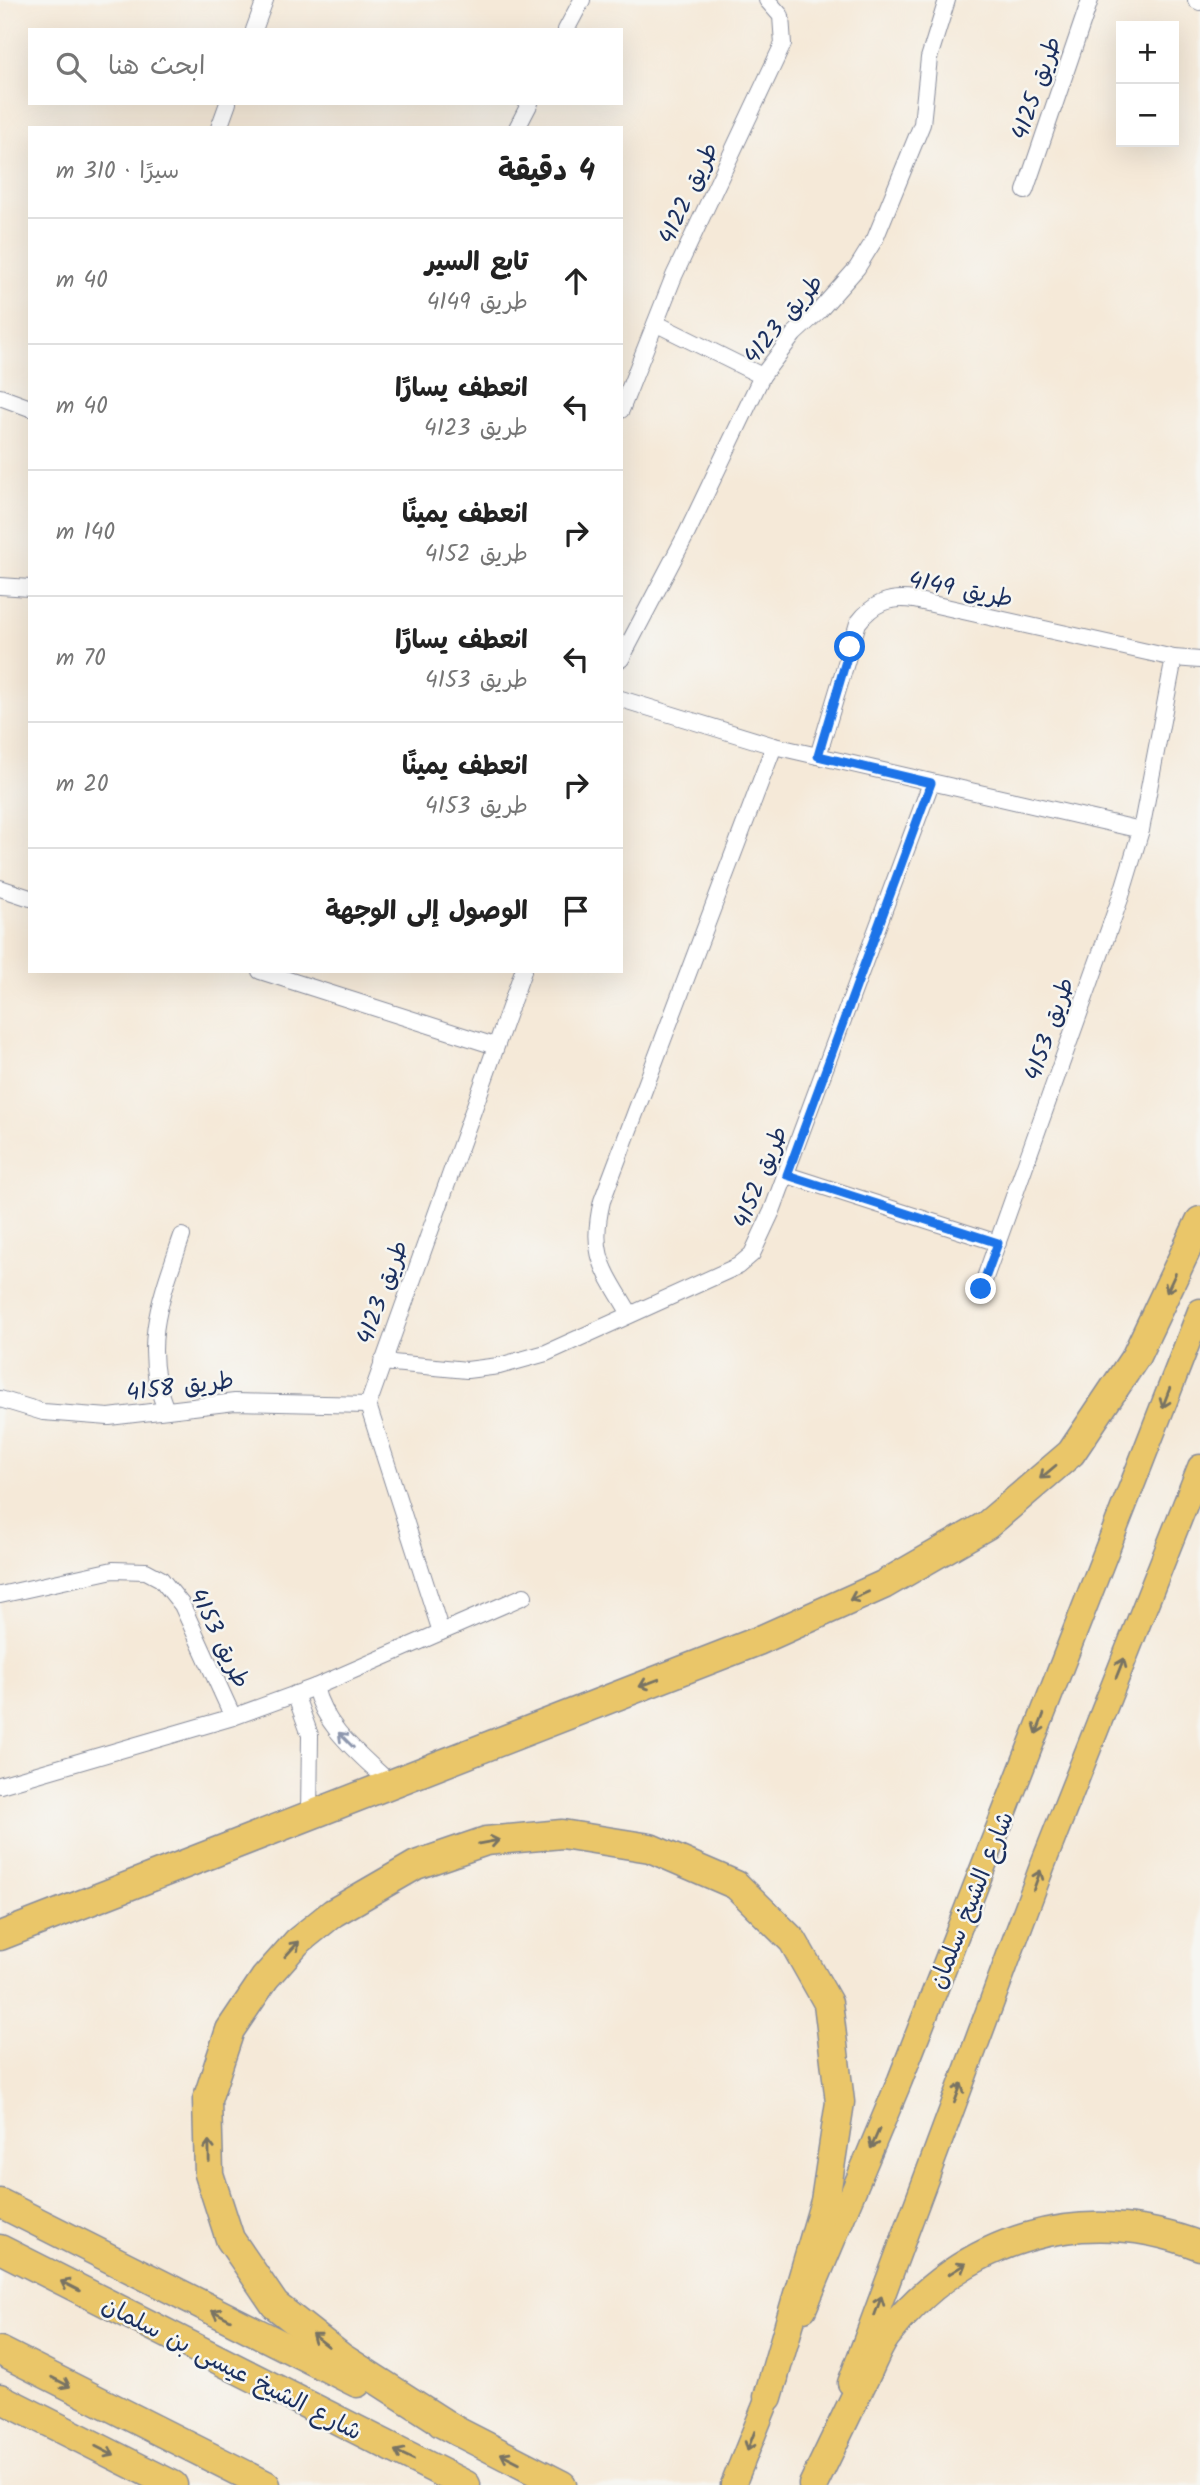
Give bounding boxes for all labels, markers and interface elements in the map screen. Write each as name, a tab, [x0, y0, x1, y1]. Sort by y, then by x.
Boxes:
map controls	[1116, 21, 1179, 147]
button: +	[1116, 21, 1179, 84]
search box	[28, 28, 623, 105]
street label: طريق 4125	[1001, 31, 1073, 146]
text: ابحث هنا	[108, 46, 205, 88]
icon: search	[52, 48, 90, 86]
button: −	[1116, 84, 1179, 147]
street label: طريق 4122	[649, 136, 730, 251]
text: 4 دقيقة	[498, 148, 595, 196]
text: سيرًا · 310 m	[56, 154, 179, 190]
text: تابع السير	[425, 242, 528, 284]
icon: ahead	[557, 262, 595, 300]
text: 40 m	[56, 263, 108, 299]
street label: طريق 4123	[734, 266, 834, 374]
text: طريق 4149	[427, 285, 528, 321]
text: انعطف يسارًا	[395, 368, 528, 410]
icon: left	[557, 388, 595, 426]
text: 40 m	[56, 389, 108, 425]
text: طريق 4123	[424, 411, 528, 447]
text: انعطف يمينًا	[402, 494, 528, 536]
icon: right	[557, 514, 595, 552]
text: 140 m	[56, 515, 115, 551]
text: طريق 4152	[425, 537, 528, 573]
street label: طريق 4149	[905, 561, 1016, 620]
text: انعطف يسارًا	[395, 620, 528, 662]
route start	[834, 631, 865, 662]
icon: left	[557, 640, 595, 678]
text: 70 m	[56, 641, 106, 677]
text: طريق 4153	[425, 663, 528, 699]
text: انعطف يمينًا	[402, 746, 528, 788]
icon: right	[557, 766, 595, 804]
text: 20 m	[56, 767, 108, 803]
text: طريق 4153	[425, 789, 528, 825]
text: الوصول إلى الوجهة	[325, 891, 528, 933]
icon: arrive	[557, 892, 595, 930]
street label: طريق 4153	[1014, 972, 1086, 1087]
street label: طريق 4152	[723, 1120, 800, 1235]
street label: طريق 4123	[347, 1235, 420, 1350]
one-way arrow	[1164, 1272, 1177, 1293]
route end	[965, 1273, 996, 1304]
street label: طريق 4158	[124, 1362, 236, 1413]
one-way arrow	[1159, 1386, 1172, 1408]
one-way arrow	[1039, 1464, 1057, 1480]
street label: طريق 4153	[178, 1582, 260, 1695]
one-way arrow	[849, 1590, 870, 1603]
one-way arrow	[1115, 1658, 1128, 1679]
one-way arrow	[638, 1678, 660, 1691]
one-way arrow	[1032, 1712, 1045, 1734]
one-way arrow	[338, 1732, 355, 1749]
street label: شارع الشيخ سلمان	[919, 1806, 1026, 1995]
one-way arrow	[477, 1835, 500, 1848]
one-way arrow	[1032, 1869, 1044, 1891]
one-way arrow	[283, 1941, 300, 1958]
one-way arrow	[952, 2082, 965, 2104]
one-way arrow	[868, 2128, 881, 2149]
one-way arrow	[202, 2140, 215, 2163]
one-way arrow	[947, 2262, 967, 2276]
one-way arrow	[60, 2278, 81, 2292]
street label: شارع الشيخ عيسى بن سلمان	[94, 2287, 368, 2452]
one-way arrow	[873, 2296, 886, 2318]
one-way arrow	[211, 2308, 232, 2322]
one-way arrow	[311, 2332, 329, 2347]
one-way arrow	[50, 2375, 71, 2389]
one-way arrow	[743, 2430, 756, 2451]
one-way arrow	[94, 2444, 115, 2458]
one-way arrow	[395, 2447, 415, 2461]
one-way arrow	[500, 2451, 521, 2465]

